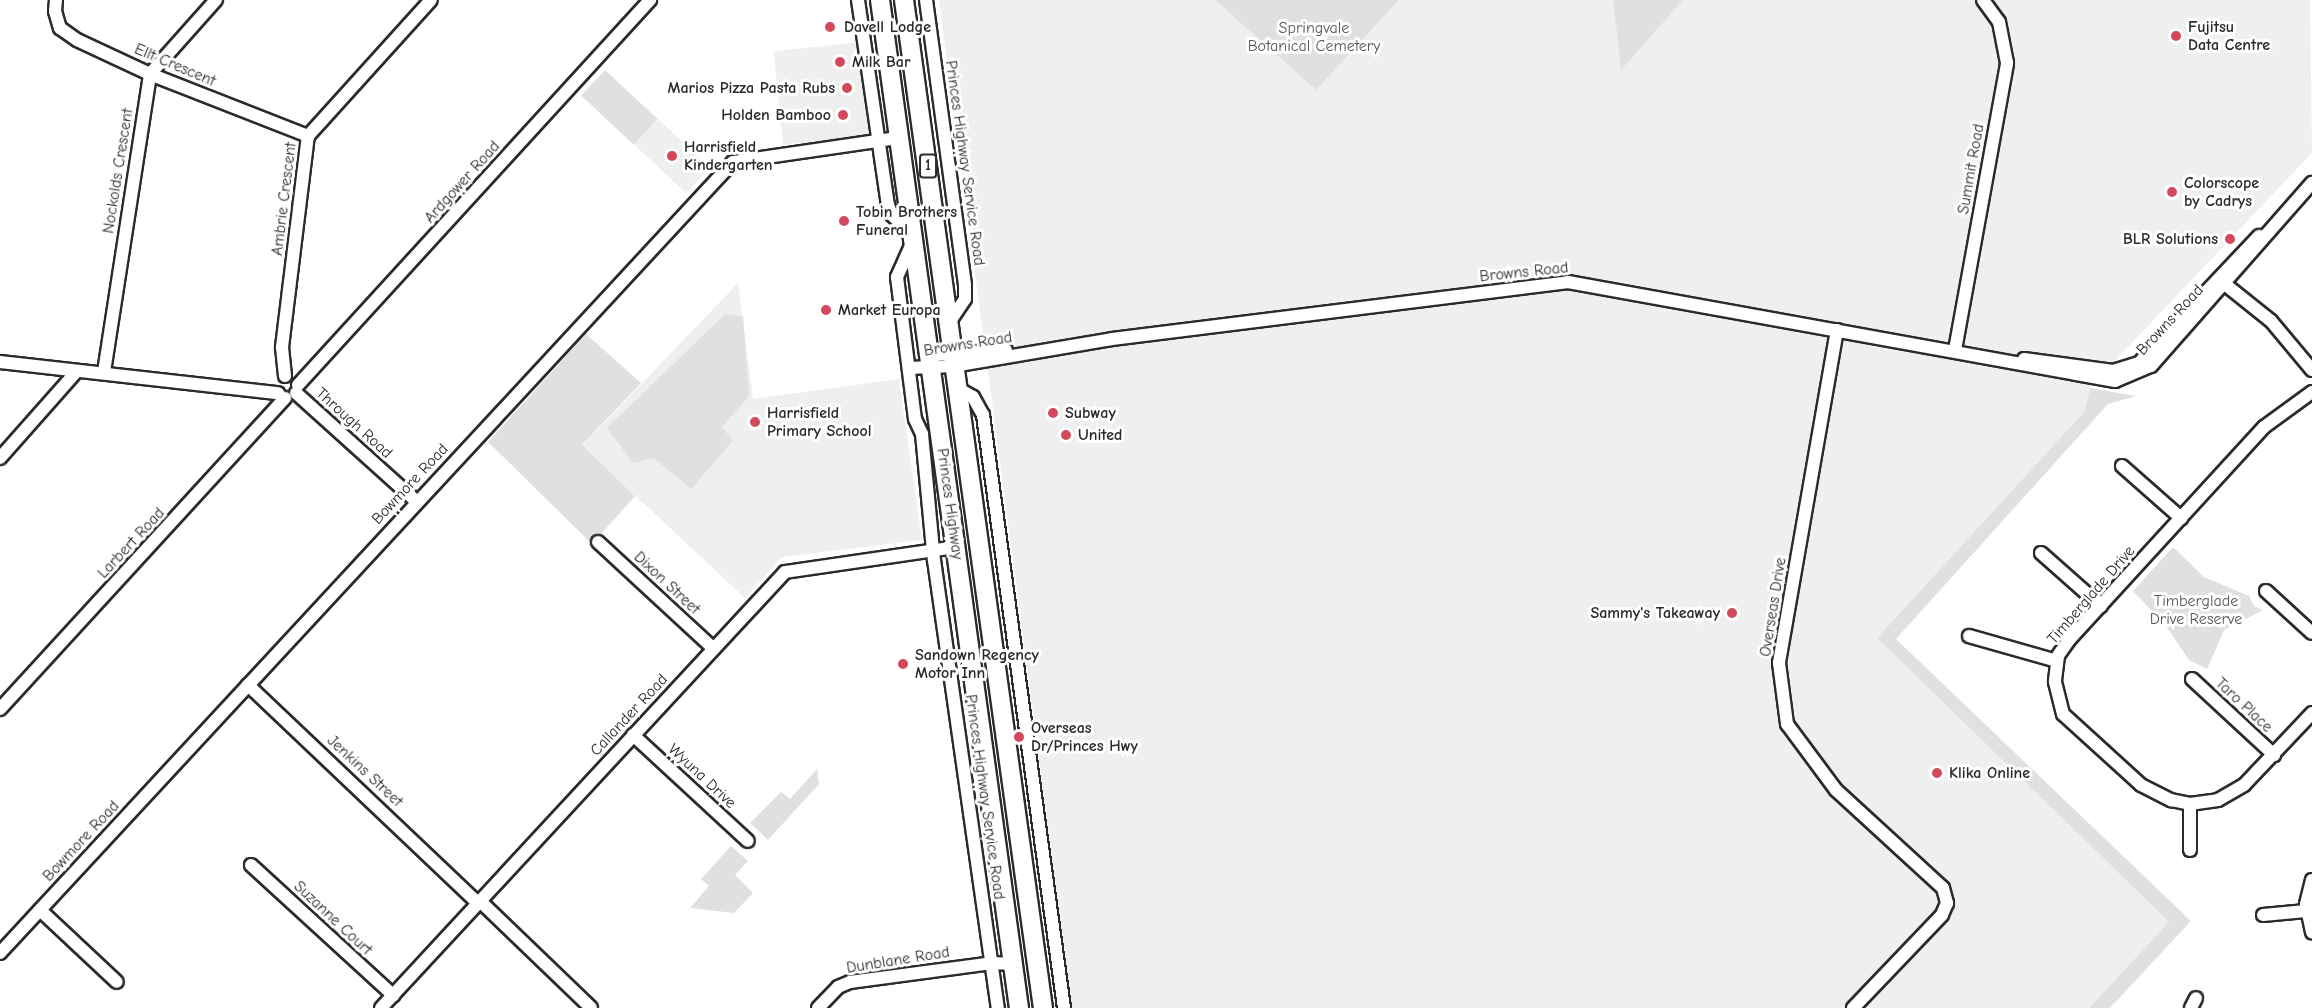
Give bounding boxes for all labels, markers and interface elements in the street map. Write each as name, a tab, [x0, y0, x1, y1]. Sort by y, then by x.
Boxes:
place label: Davell Lodge	[844, 17, 931, 37]
place label: Fujitsu Data Centre	[2188, 17, 2270, 55]
marker: Davell Lodge	[821, 18, 839, 36]
park label: Springvale Botanical Cemetery	[1248, 18, 1380, 56]
marker: Fujitsu Data Centre	[2169, 29, 2183, 43]
street label: Ellt Crescent	[132, 39, 218, 91]
place label: Milk Bar	[852, 52, 910, 72]
marker: Milk Bar	[833, 55, 847, 69]
street label: Princes Highway Service Road	[941, 59, 989, 267]
place label: Marios Pizza Pasta Rubs	[668, 78, 835, 98]
marker: Marios Pizza Pasta Rubs	[840, 81, 854, 95]
place label: Holden Bamboo	[721, 105, 831, 125]
street label: Nockolds Crescent	[99, 107, 137, 235]
marker: Holden Bamboo	[836, 108, 850, 122]
street label: Summit Road	[1954, 122, 1988, 216]
street label: Ardgower Road	[420, 137, 504, 227]
place label: Harrisfield Kindergarten	[684, 137, 773, 175]
street label: Ambrie Crescent	[268, 141, 300, 257]
marker: Harrisfield Kindergarten	[665, 149, 679, 163]
road number: 1	[919, 154, 937, 178]
place label: Colorscope by Cadrys	[2184, 173, 2259, 211]
marker: Colorscope by Cadrys	[2165, 185, 2179, 199]
place label: Tobin Brothers Funeral	[856, 202, 957, 240]
marker: Tobin Brothers Funeral	[837, 214, 851, 228]
place label: BLR Solutions	[2123, 229, 2218, 249]
marker: BLR Solutions	[2223, 232, 2237, 246]
street label: Browns Road	[1479, 258, 1569, 286]
street label: Browns Road	[2133, 281, 2207, 359]
place label: Market Europa	[838, 300, 941, 320]
marker: Market Europa	[819, 303, 833, 317]
street label: Browns Road	[922, 328, 1014, 360]
street label: Through Road	[312, 384, 396, 462]
place label: Harrisfield Primary School	[767, 403, 872, 441]
place label: Subway	[1065, 403, 1116, 423]
marker: Subway	[1046, 406, 1060, 420]
marker: Harrisfield Primary School	[748, 415, 762, 429]
place label: United	[1078, 425, 1122, 445]
marker: United	[1059, 428, 1073, 442]
street label: Bowmore Road	[368, 440, 452, 528]
street label: Princes Highway	[933, 447, 967, 561]
street label: Larbert Road	[93, 504, 169, 582]
street label: Timberglade Drive	[2043, 542, 2139, 648]
street label: Dixon Street	[630, 547, 704, 619]
street label: Overseas Drive	[1756, 556, 1790, 658]
park label: Timberglade Drive Reserve	[2150, 591, 2242, 629]
place label: Sammy's Takeaway	[1590, 603, 1720, 623]
marker: Sammy's Takeaway	[1725, 606, 1739, 620]
place label: Sandown Regency Motor Inn	[915, 645, 1039, 683]
marker: Sandown Regency Motor Inn	[896, 657, 910, 671]
street label: Callander Road	[586, 670, 672, 760]
street label: Taro Place	[2211, 674, 2277, 736]
street label: Princes Highway Service Road	[961, 693, 1009, 901]
place label: Overseas Dr/Princes Hwy	[1031, 718, 1138, 756]
marker: Overseas Dr/Princes Hwy	[1012, 730, 1026, 744]
street label: Jenkins Street	[323, 731, 407, 811]
street label: Wyuna Drive	[664, 740, 740, 812]
place label: Klika Online	[1949, 763, 2030, 783]
marker: Klika Online	[1930, 766, 1944, 780]
street label: Bowmore Road	[39, 797, 123, 885]
street label: Suzanne Court	[290, 877, 376, 959]
street label: Dunblane Road	[845, 942, 951, 978]

